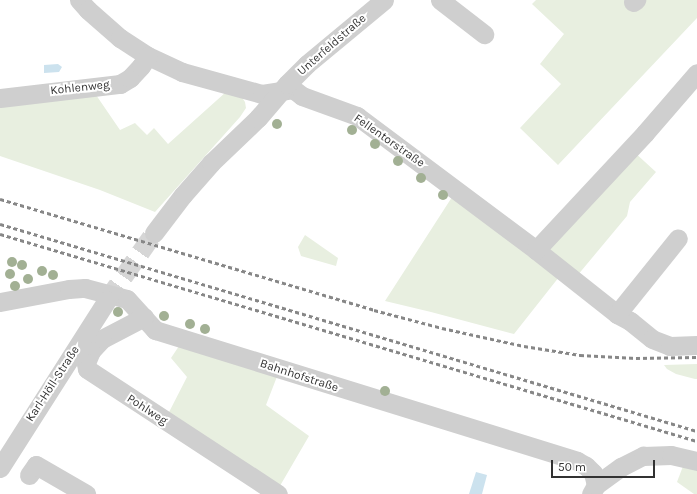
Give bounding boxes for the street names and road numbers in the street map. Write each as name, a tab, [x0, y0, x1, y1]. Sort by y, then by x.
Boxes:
street label: Unterfeldstraße	[295, 11, 369, 79]
street label: Kohlenweg	[50, 78, 110, 98]
street label: Fellentorstraße	[351, 111, 427, 171]
street label: Karl-Höll-Straße	[23, 343, 83, 425]
street label: Bahnhofstraße	[258, 357, 340, 395]
street label: Pohlweg	[124, 392, 170, 428]

